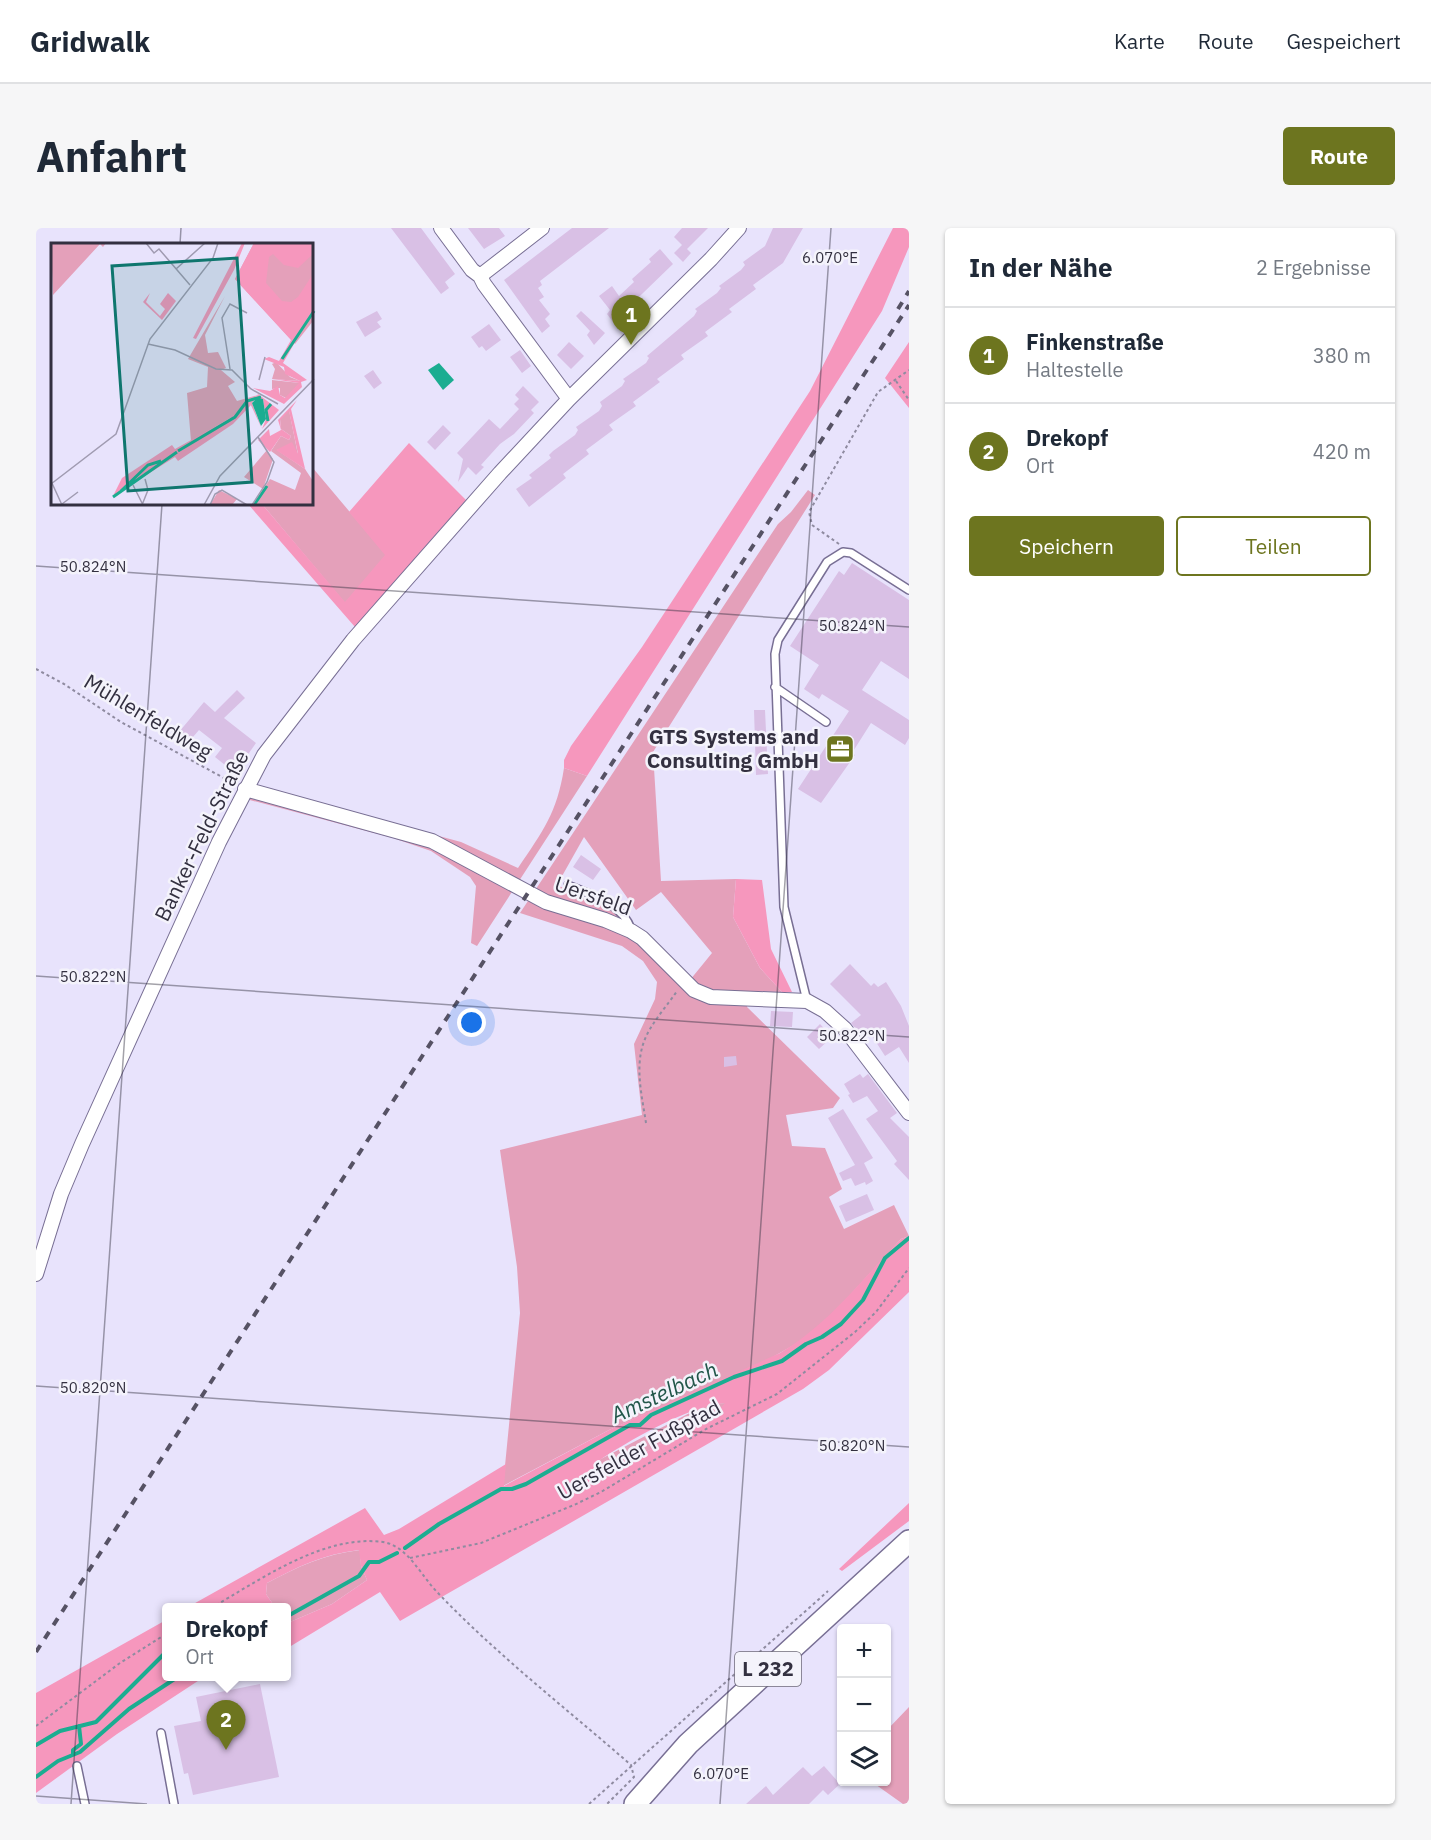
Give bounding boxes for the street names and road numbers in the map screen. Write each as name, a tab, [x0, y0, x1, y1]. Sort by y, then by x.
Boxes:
street label: Mühlenfeldweg	[79, 667, 218, 765]
street label: Banker-Feld-Straße	[148, 746, 255, 926]
street label: Uersfeld	[551, 869, 636, 921]
street label: Uersfelder Fußpfad	[552, 1393, 725, 1506]
road number: L 232	[735, 1652, 801, 1686]

